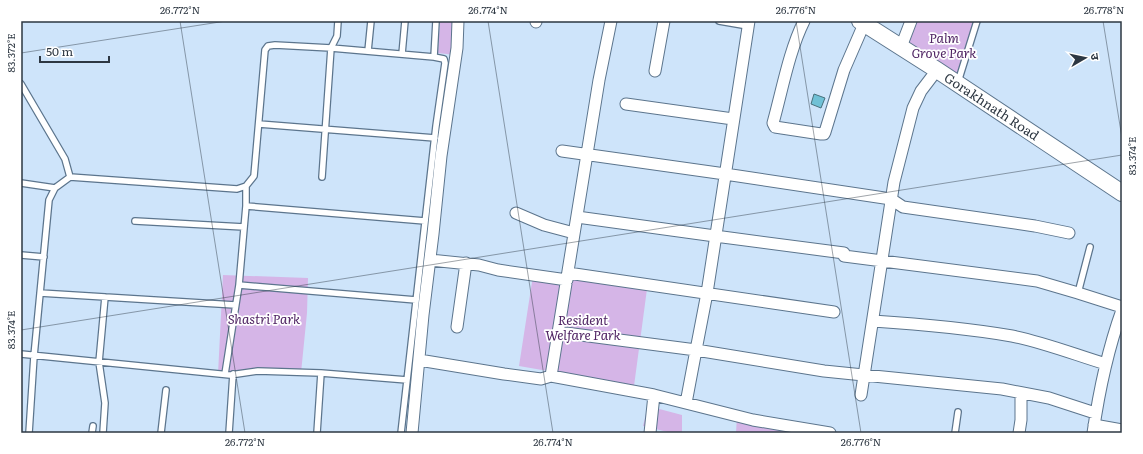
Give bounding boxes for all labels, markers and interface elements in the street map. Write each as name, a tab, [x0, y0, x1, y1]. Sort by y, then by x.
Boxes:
text: 26.772°N	[160, 2, 200, 17]
text: 26.774°N	[468, 2, 508, 17]
text: 26.776°N	[776, 2, 816, 17]
text: 26.778°N	[1084, 2, 1124, 17]
park label: Palm Grove Park	[912, 28, 977, 62]
text: 83.372°E	[3, 33, 18, 73]
scale bar	[40, 38, 109, 64]
north arrow	[1065, 38, 1105, 78]
text: 50 m	[46, 42, 73, 60]
text: उ	[1087, 52, 1104, 61]
street label: Gorakhnath Road	[941, 68, 1043, 144]
text: 83.374°E	[1124, 137, 1139, 175]
park label: Shastri Park	[228, 309, 301, 328]
park label: Resident Welfare Park	[545, 310, 622, 344]
text: 83.374°E	[3, 311, 18, 349]
text: 26.772°N	[225, 434, 265, 449]
text: 26.774°N	[533, 434, 573, 449]
text: 26.776°N	[841, 434, 881, 449]

